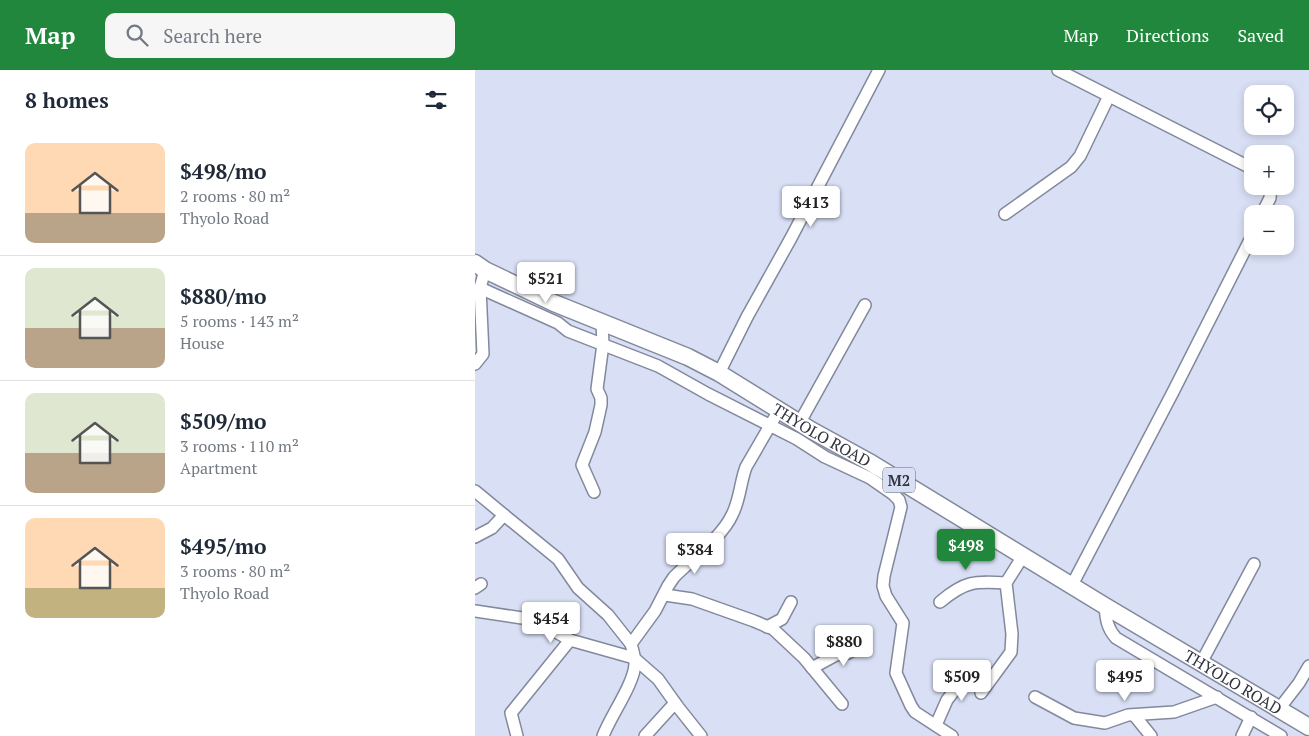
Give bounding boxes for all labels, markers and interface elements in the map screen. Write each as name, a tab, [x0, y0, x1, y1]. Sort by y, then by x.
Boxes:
search box	[105, 13, 455, 58]
text: Map	[25, 19, 75, 51]
icon: search	[123, 21, 151, 49]
text: Search here	[163, 23, 262, 48]
text: Map	[1063, 23, 1098, 47]
text: Directions	[1126, 23, 1209, 47]
text: Saved	[1237, 23, 1284, 47]
map controls	[1244, 85, 1294, 255]
button: locate	[1244, 85, 1294, 135]
text: 8 homes	[25, 86, 109, 114]
icon: filters	[422, 86, 450, 114]
button: +	[1244, 145, 1294, 195]
text: $498/mo	[180, 157, 267, 185]
icon: home	[65, 163, 125, 223]
text: 2 rooms · 80 m²	[180, 185, 290, 207]
pin: $413	[781, 186, 841, 228]
text: $413	[793, 191, 829, 213]
button: −	[1244, 205, 1294, 255]
text: Thyolo Road	[180, 207, 269, 229]
pin: $521	[516, 262, 576, 304]
text: $521	[528, 267, 564, 289]
text: $880/mo	[180, 282, 267, 310]
icon: home	[65, 288, 125, 348]
text: 5 rooms · 143 m²	[180, 310, 299, 332]
text: House	[180, 332, 225, 354]
street label: THYOLO ROAD	[768, 398, 875, 472]
text: $509/mo	[180, 407, 267, 435]
icon: home	[65, 413, 125, 473]
text: 3 rooms · 110 m²	[180, 435, 299, 457]
text: Apartment	[180, 457, 257, 479]
road number: M2	[883, 468, 915, 492]
pin: $498	[936, 528, 996, 571]
text: $495/mo	[180, 532, 267, 560]
pin: $384	[665, 532, 725, 575]
text: $498	[948, 534, 984, 556]
icon: home	[65, 538, 125, 598]
text: $384	[677, 538, 713, 560]
text: 3 rooms · 80 m²	[180, 560, 290, 582]
text: Thyolo Road	[180, 582, 269, 604]
pin: $454	[521, 602, 581, 644]
text: $454	[533, 607, 569, 629]
pin: $880	[814, 624, 874, 667]
text: $880	[826, 630, 862, 652]
street label: THYOLO ROAD	[1180, 644, 1286, 720]
pin: $509	[932, 660, 992, 702]
pin: $495	[1095, 660, 1155, 702]
text: $509	[944, 665, 980, 687]
text: $495	[1107, 665, 1143, 687]

